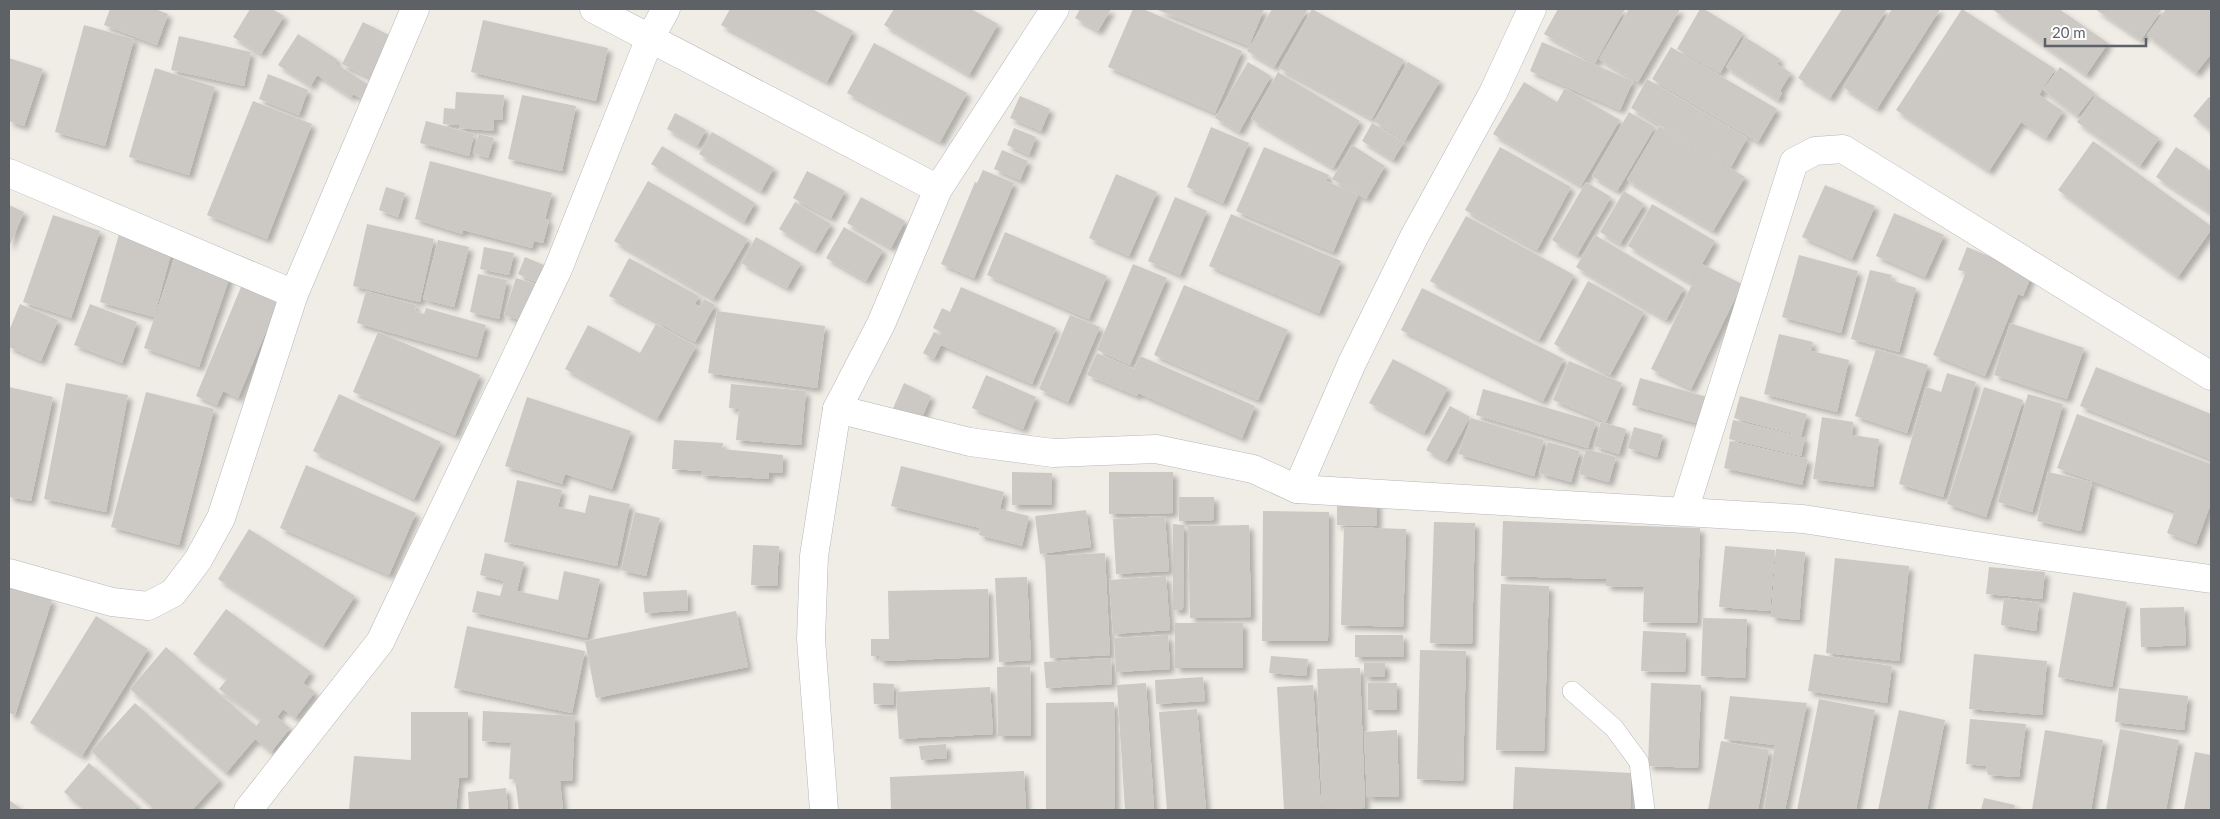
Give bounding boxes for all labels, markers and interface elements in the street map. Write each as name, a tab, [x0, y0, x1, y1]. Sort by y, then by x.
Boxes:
scale bar	[2045, 15, 2146, 47]
text: 20 m	[2052, 23, 2086, 41]

